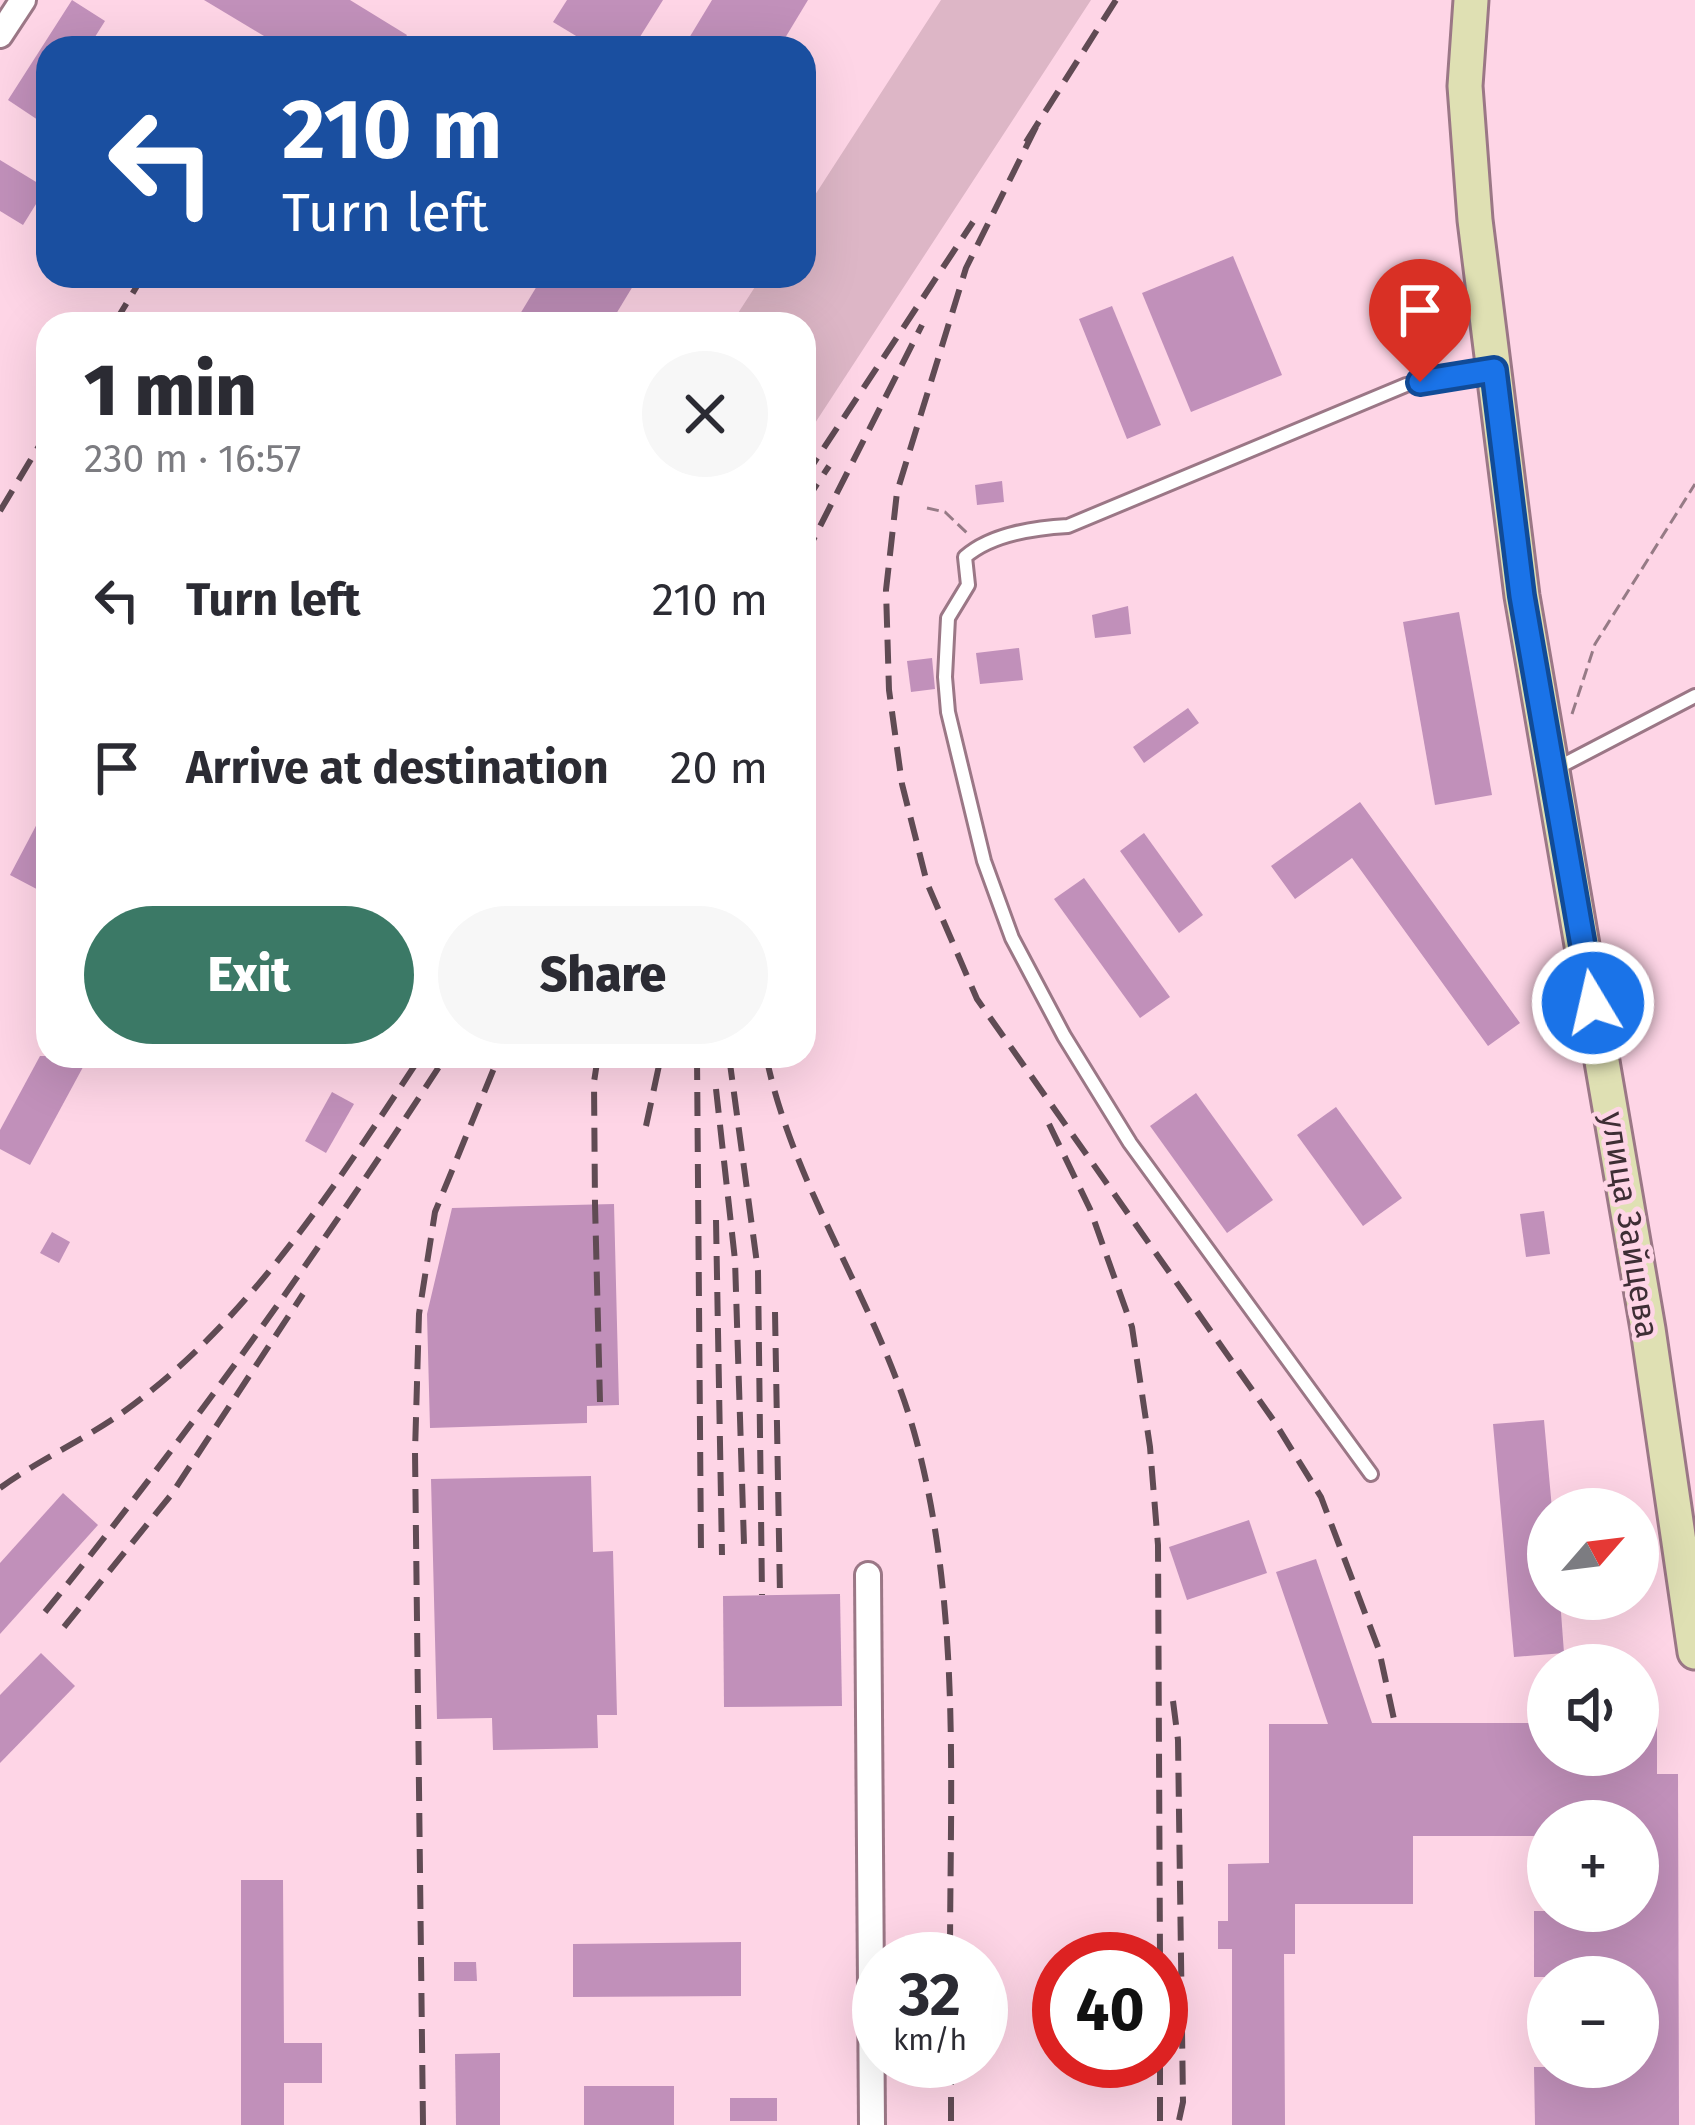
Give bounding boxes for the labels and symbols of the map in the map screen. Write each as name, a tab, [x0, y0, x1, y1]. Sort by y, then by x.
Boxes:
pin	[1369, 259, 1471, 382]
position arrow	[1530, 940, 1656, 1066]
street label: улица Зайцева	[1592, 1109, 1668, 1341]
north arrow	[1527, 1488, 1659, 1620]
speed limit sign: 40	[1032, 1932, 1188, 2088]

